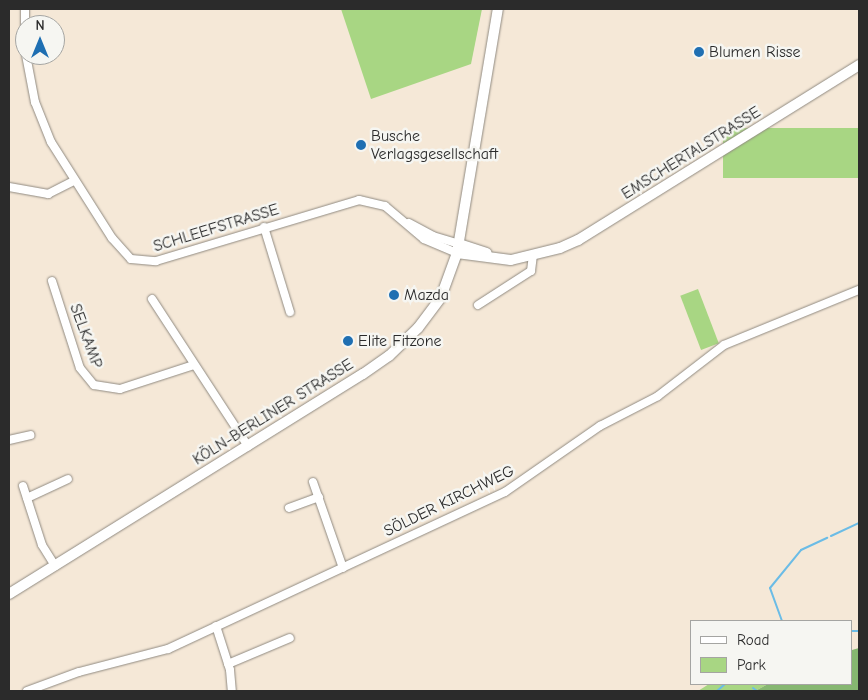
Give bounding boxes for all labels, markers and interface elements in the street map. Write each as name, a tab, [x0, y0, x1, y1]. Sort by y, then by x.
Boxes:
north arrow	[15, 15, 65, 65]
text: N	[35, 17, 45, 34]
place label: Blumen Risse	[709, 42, 800, 62]
marker: Blumen Risse	[693, 46, 705, 58]
street label: EMSCHERTALSTRASSE	[618, 102, 764, 204]
place label: Busche Verlagsgesellschaft	[371, 126, 498, 164]
marker: Busche Verlagsgesellschaft	[355, 139, 367, 151]
street label: SCHLEEFSTRASSE	[151, 200, 281, 256]
place label: Mazda	[404, 285, 449, 305]
marker: Mazda	[388, 289, 400, 301]
street label: SELKAMP	[66, 301, 106, 371]
place label: Elite Fitzone	[358, 331, 442, 351]
marker: Elite Fitzone	[342, 335, 354, 347]
street label: KÖLN-BERLINER STRASSE	[189, 355, 357, 469]
street label: SÖLDER KIRCHWEG	[381, 461, 517, 541]
legend	[690, 620, 853, 685]
text: Road	[737, 631, 769, 649]
text: Park	[737, 656, 766, 674]

